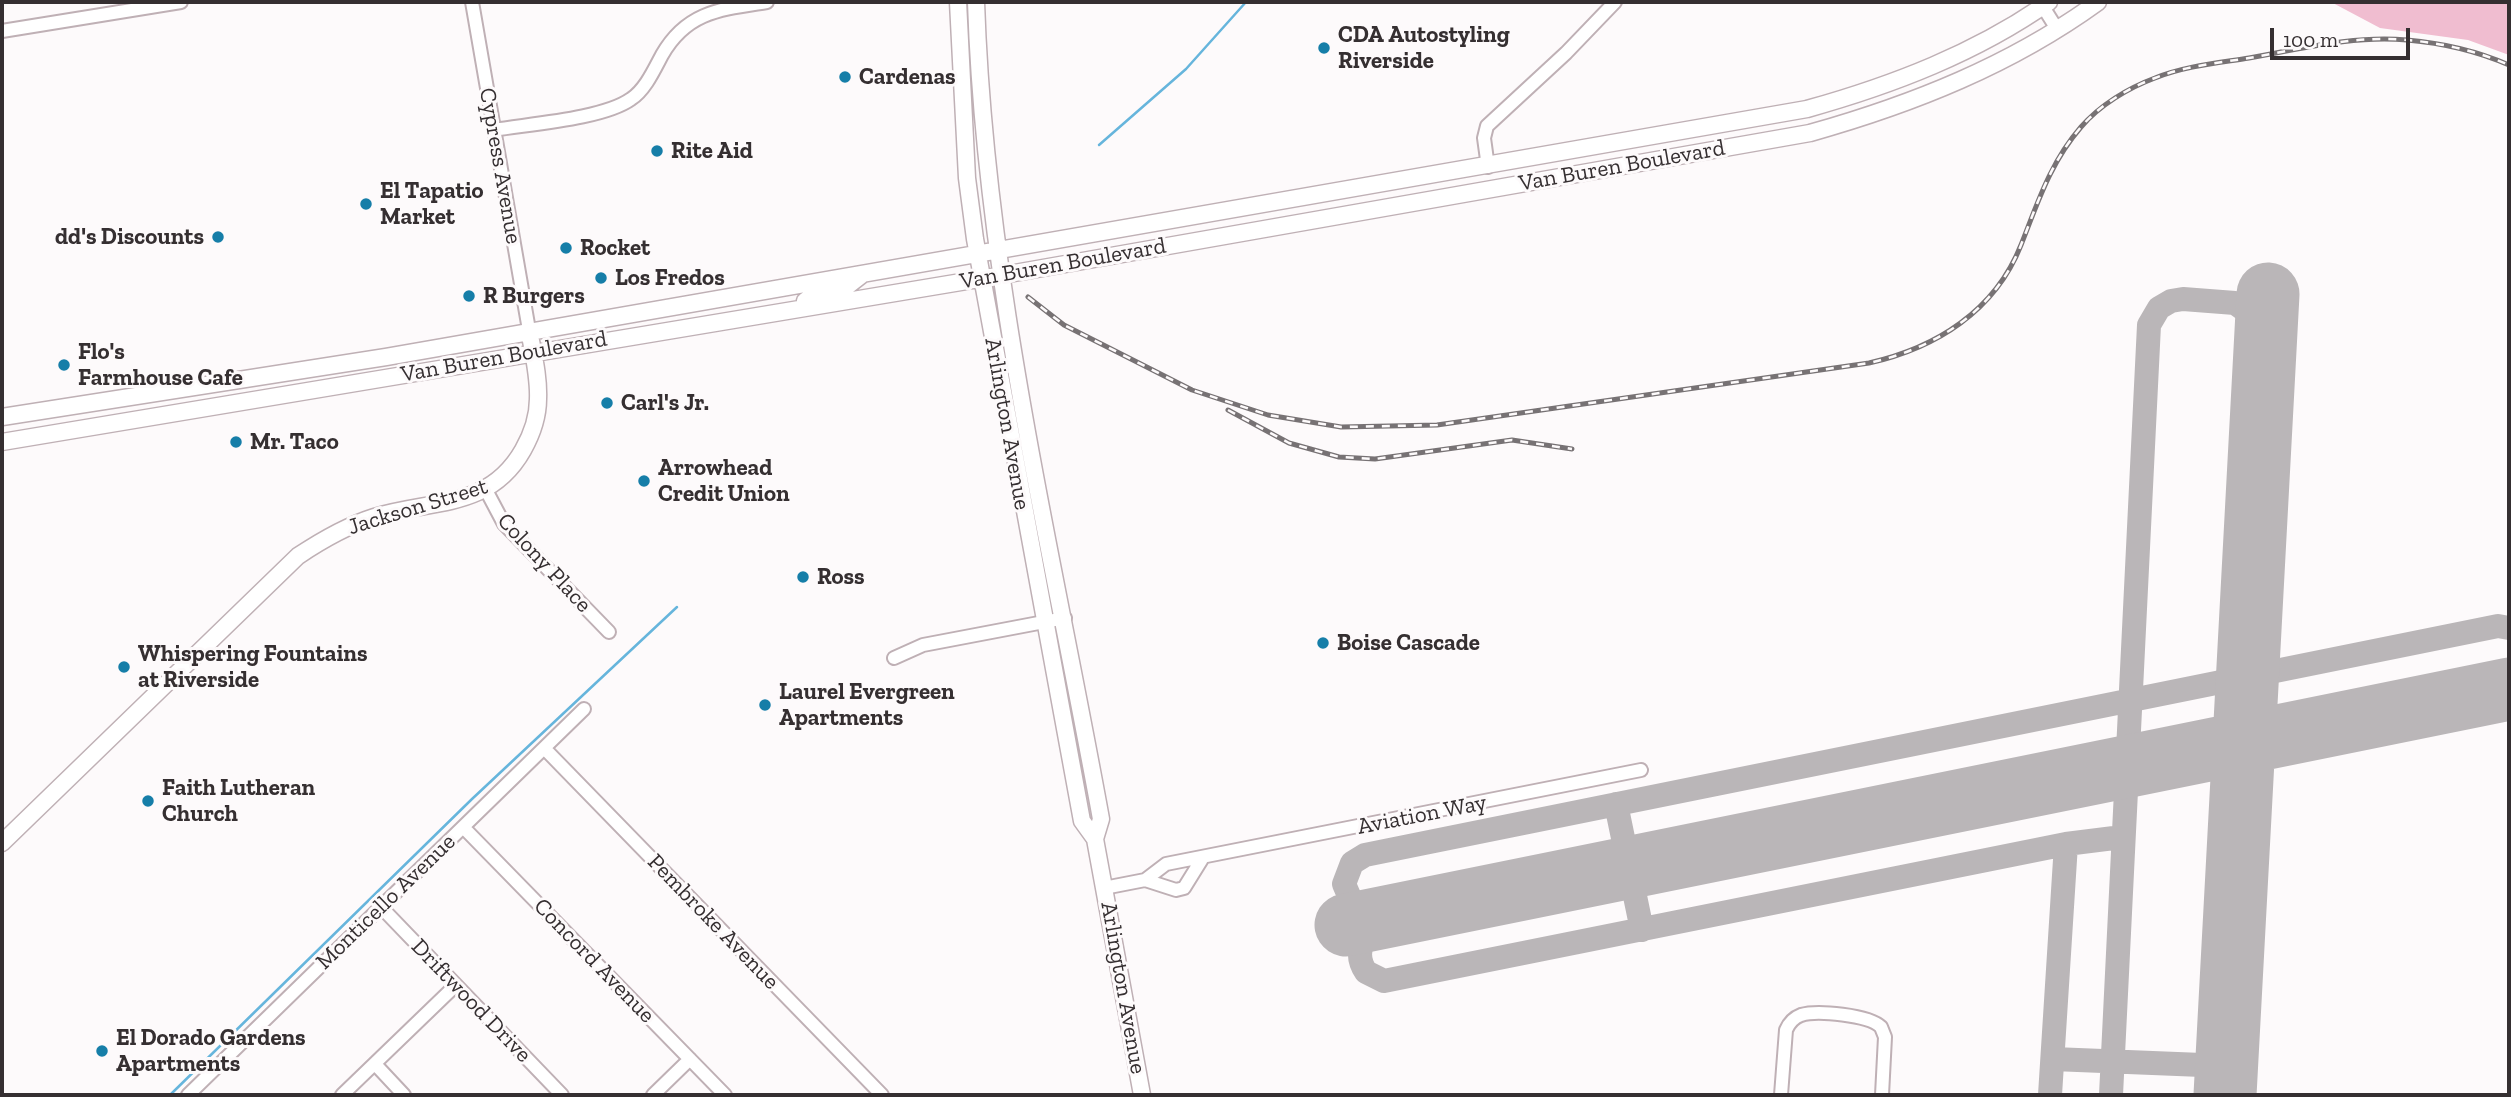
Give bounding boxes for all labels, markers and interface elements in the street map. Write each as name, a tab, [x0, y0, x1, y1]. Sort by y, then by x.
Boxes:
scale bar	[2273, 14, 2413, 58]
place label: CDA Autostyling Riverside	[1338, 21, 1510, 75]
text: 100 m	[2283, 27, 2338, 52]
marker: CDA Autostyling Riverside	[1316, 40, 1332, 56]
place label: Cardenas	[859, 63, 956, 91]
marker: Cardenas	[837, 69, 853, 85]
street label: Cypress Avenue	[473, 86, 527, 246]
street label: Van Buren Boulevard	[1517, 134, 1727, 198]
place label: Rite Aid	[671, 137, 753, 165]
marker: Rite Aid	[649, 143, 665, 159]
place label: El Tapatio Market	[380, 177, 484, 231]
marker: El Tapatio Market	[358, 196, 374, 212]
place label: dd's Discounts	[55, 223, 204, 251]
marker: dd's Discounts	[210, 229, 226, 245]
street label: Van Buren Boulevard	[958, 232, 1168, 296]
place label: Rocket	[580, 234, 650, 262]
marker: Rocket	[558, 240, 574, 256]
place label: Los Fredos	[615, 264, 725, 292]
marker: Los Fredos	[593, 270, 609, 286]
place label: R Burgers	[483, 282, 585, 310]
marker: R Burgers	[461, 288, 477, 304]
street label: Van Buren Boulevard	[399, 325, 609, 389]
street label: Arlington Avenue	[978, 336, 1036, 512]
place label: Flo's Farmhouse Cafe	[78, 338, 243, 392]
marker: Flo's Farmhouse Cafe	[56, 357, 72, 373]
place label: Carl's Jr.	[621, 389, 709, 417]
marker: Carl's Jr.	[599, 395, 615, 411]
place label: Mr. Taco	[250, 428, 339, 456]
marker: Mr. Taco	[228, 434, 244, 450]
place label: Arrowhead Credit Union	[658, 454, 790, 508]
street label: Jackson Street	[345, 473, 491, 541]
marker: Arrowhead Credit Union	[636, 473, 652, 489]
street label: Colony Place	[491, 507, 597, 619]
place label: Ross	[817, 563, 865, 591]
marker: Ross	[795, 569, 811, 585]
place label: Boise Cascade	[1337, 629, 1480, 657]
marker: Boise Cascade	[1315, 635, 1331, 651]
place label: Whispering Fountains at Riverside	[138, 640, 367, 694]
marker: Whispering Fountains at Riverside	[116, 659, 132, 675]
place label: Laurel Evergreen Apartments	[779, 678, 955, 732]
marker: Laurel Evergreen Apartments	[757, 697, 773, 713]
place label: Faith Lutheran Church	[162, 774, 315, 828]
street label: Aviation Way	[1355, 789, 1489, 841]
marker: Faith Lutheran Church	[140, 793, 156, 809]
street label: Monticello Avenue	[310, 828, 462, 976]
street label: Pembroke Avenue	[641, 849, 785, 995]
street label: Concord Avenue	[528, 893, 660, 1029]
street label: Arlington Avenue	[1094, 900, 1152, 1076]
street label: Driftwood Drive	[405, 933, 537, 1069]
place label: El Dorado Gardens Apartments	[116, 1024, 306, 1078]
marker: El Dorado Gardens Apartments	[94, 1043, 110, 1059]

